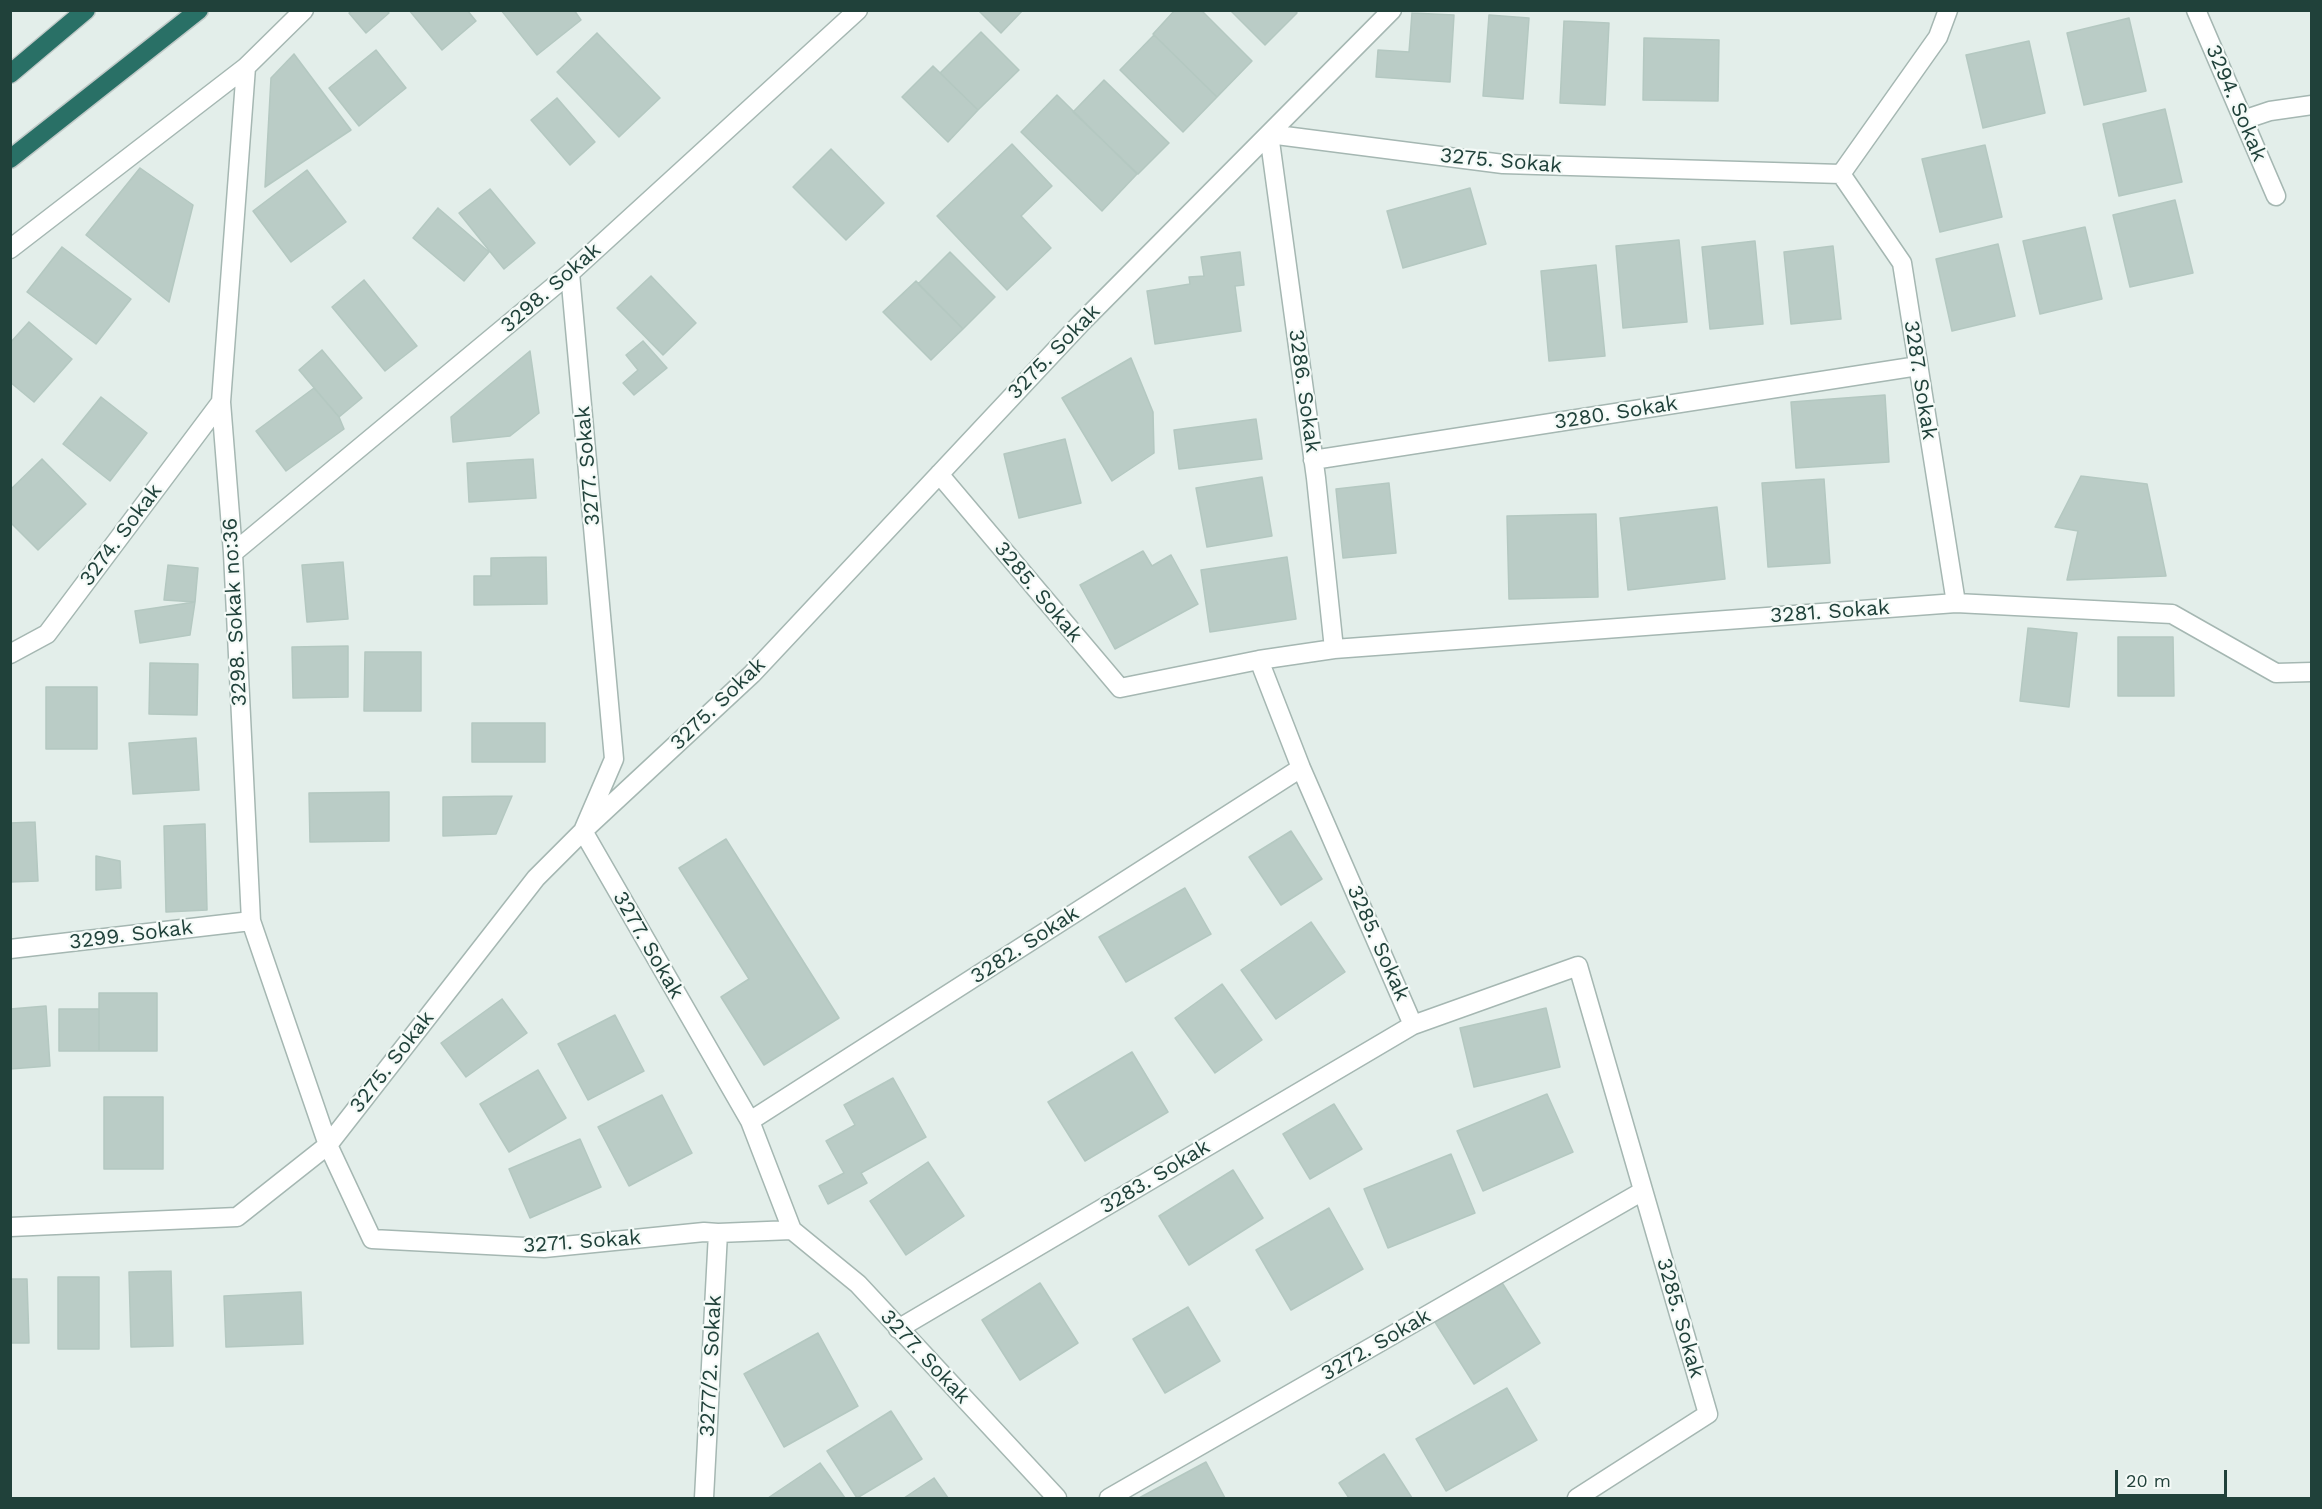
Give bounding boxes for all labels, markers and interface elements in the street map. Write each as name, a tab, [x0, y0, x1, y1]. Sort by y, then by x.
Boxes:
street label: 3294. Sokak	[2200, 41, 2272, 165]
street label: 3275. Sokak	[1439, 143, 1563, 179]
street label: 3298. Sokak	[496, 238, 606, 338]
street label: 3275. Sokak	[1002, 299, 1106, 405]
street label: 3287. Sokak	[1898, 318, 1942, 442]
street label: 3286. Sokak	[1283, 328, 1325, 454]
street label: 3280. Sokak	[1553, 391, 1679, 435]
street label: 3277. Sokak	[570, 405, 606, 527]
street label: 3274. Sokak	[74, 479, 168, 591]
street label: 3298. Sokak no:36	[217, 517, 253, 707]
street label: 3285. Sokak	[989, 536, 1087, 648]
street label: 3281. Sokak	[1769, 595, 1891, 629]
street label: 3275. Sokak	[665, 652, 771, 756]
street label: 3285. Sokak	[1341, 881, 1415, 1005]
street label: 3277. Sokak	[607, 887, 689, 1003]
street label: 3282. Sokak	[966, 901, 1084, 989]
street label: 3299. Sokak	[68, 915, 194, 955]
street label: 3275. Sokak	[344, 1006, 440, 1118]
street label: 3283. Sokak	[1096, 1134, 1214, 1220]
street label: 3271. Sokak	[522, 1225, 642, 1259]
street label: 3285. Sokak	[1651, 1255, 1709, 1381]
street label: 3277/2. Sokak	[695, 1294, 727, 1438]
street label: 3272. Sokak	[1317, 1303, 1435, 1387]
street label: 3277. Sokak	[875, 1305, 975, 1409]
scale bar	[2118, 1458, 2230, 1496]
text: 20 m	[2126, 1470, 2171, 1491]

